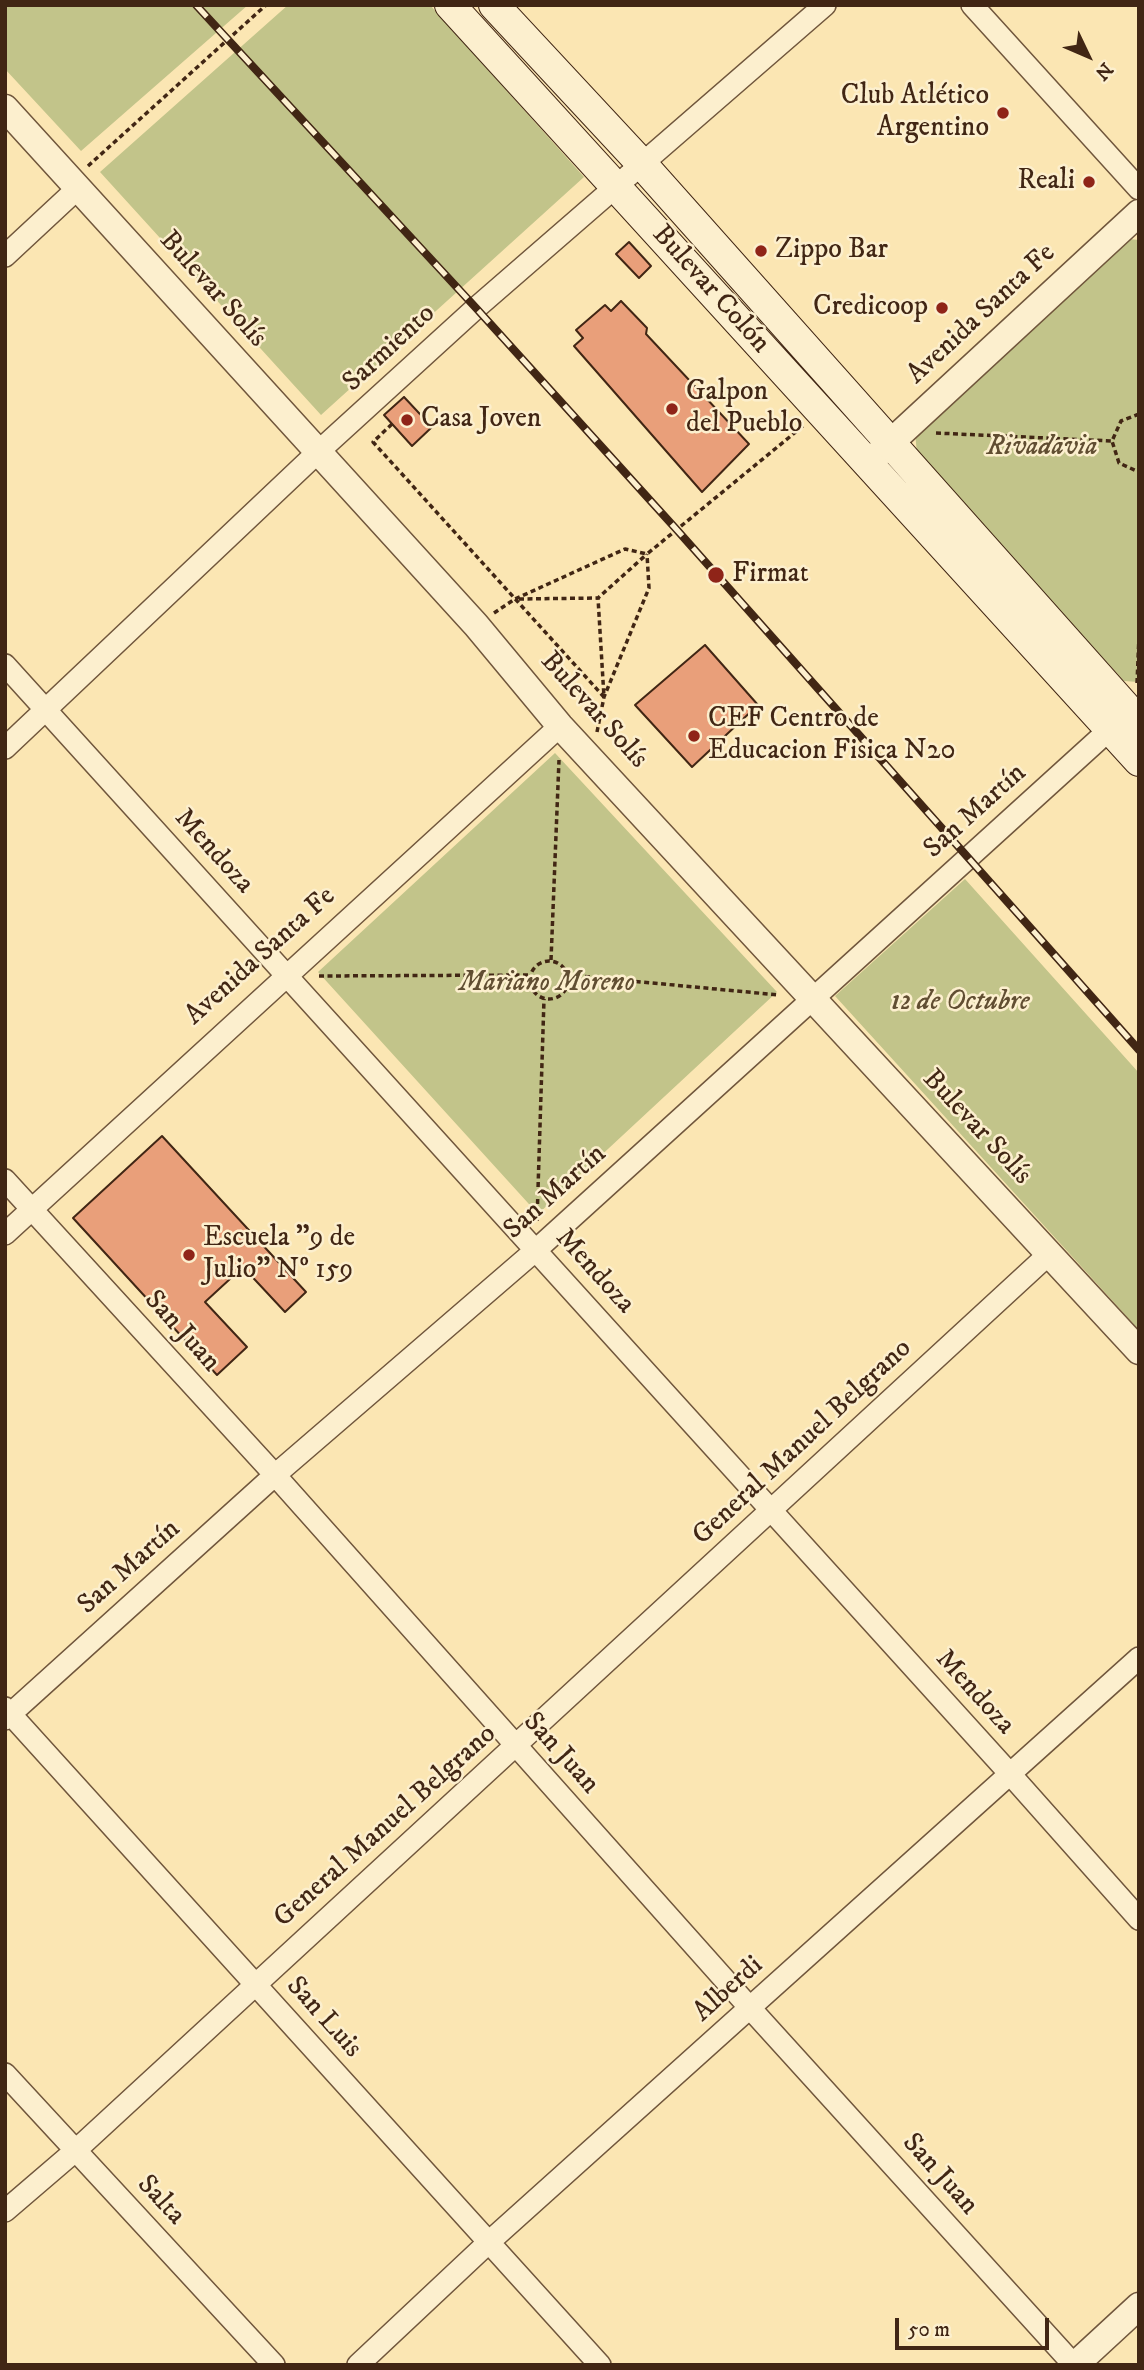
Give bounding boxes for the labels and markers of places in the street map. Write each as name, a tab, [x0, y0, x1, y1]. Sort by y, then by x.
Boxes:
place label: Club Atlético Argentino	[841, 80, 989, 146]
marker: Club Atlético Argentino	[995, 105, 1011, 121]
place label: Reali	[1017, 165, 1075, 199]
marker: Reali	[1081, 174, 1097, 190]
place label: Zippo Bar	[775, 234, 888, 268]
marker: Zippo Bar	[753, 243, 769, 259]
place label: Credicoop	[813, 291, 928, 325]
marker: Credicoop	[934, 300, 950, 316]
place label: Galpon del Pueblo	[686, 376, 802, 442]
marker: Galpon del Pueblo	[664, 401, 680, 417]
place label: Casa Joven	[421, 403, 541, 437]
marker: Casa Joven	[399, 412, 415, 428]
place label: Firmat	[732, 558, 809, 592]
marker: Firmat	[706, 565, 726, 585]
place label: CEF Centro de Educacion Fisica N20	[708, 703, 956, 769]
marker: CEF Centro de Educacion Fisica N20	[686, 728, 702, 744]
place label: Escuela "9 de Julio" Nº 159	[203, 1222, 355, 1288]
marker: Escuela "9 de Julio" Nº 159	[181, 1247, 197, 1263]

